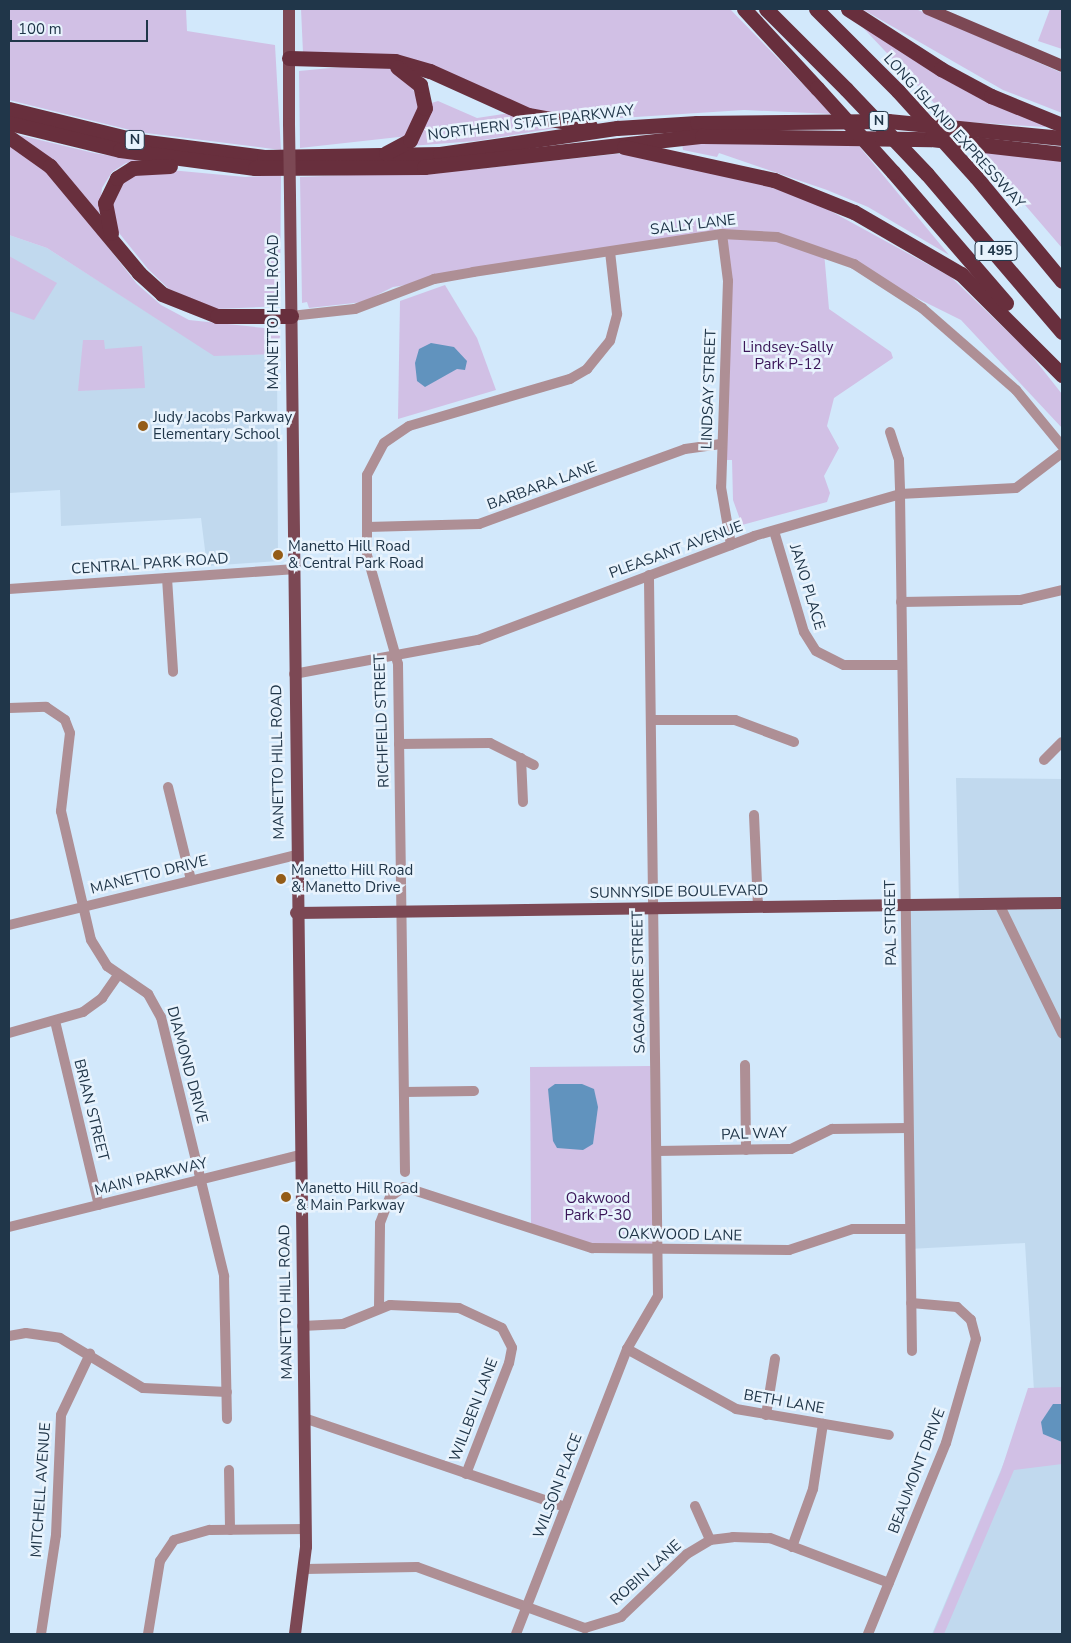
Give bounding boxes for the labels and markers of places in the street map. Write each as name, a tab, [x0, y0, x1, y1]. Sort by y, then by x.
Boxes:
place label: Judy Jacobs Parkway Elementary School	[153, 408, 292, 443]
marker: Judy Jacobs Parkway Elementary School	[137, 420, 149, 432]
place label: Manetto Hill Road & Central Park Road	[288, 537, 424, 572]
marker: Manetto Hill Road & Central Park Road	[272, 549, 284, 561]
place label: Manetto Hill Road & Manetto Drive	[291, 861, 413, 896]
marker: Manetto Hill Road & Manetto Drive	[275, 873, 287, 885]
place label: Manetto Hill Road & Main Parkway	[296, 1179, 418, 1214]
marker: Manetto Hill Road & Main Parkway	[280, 1191, 292, 1203]

